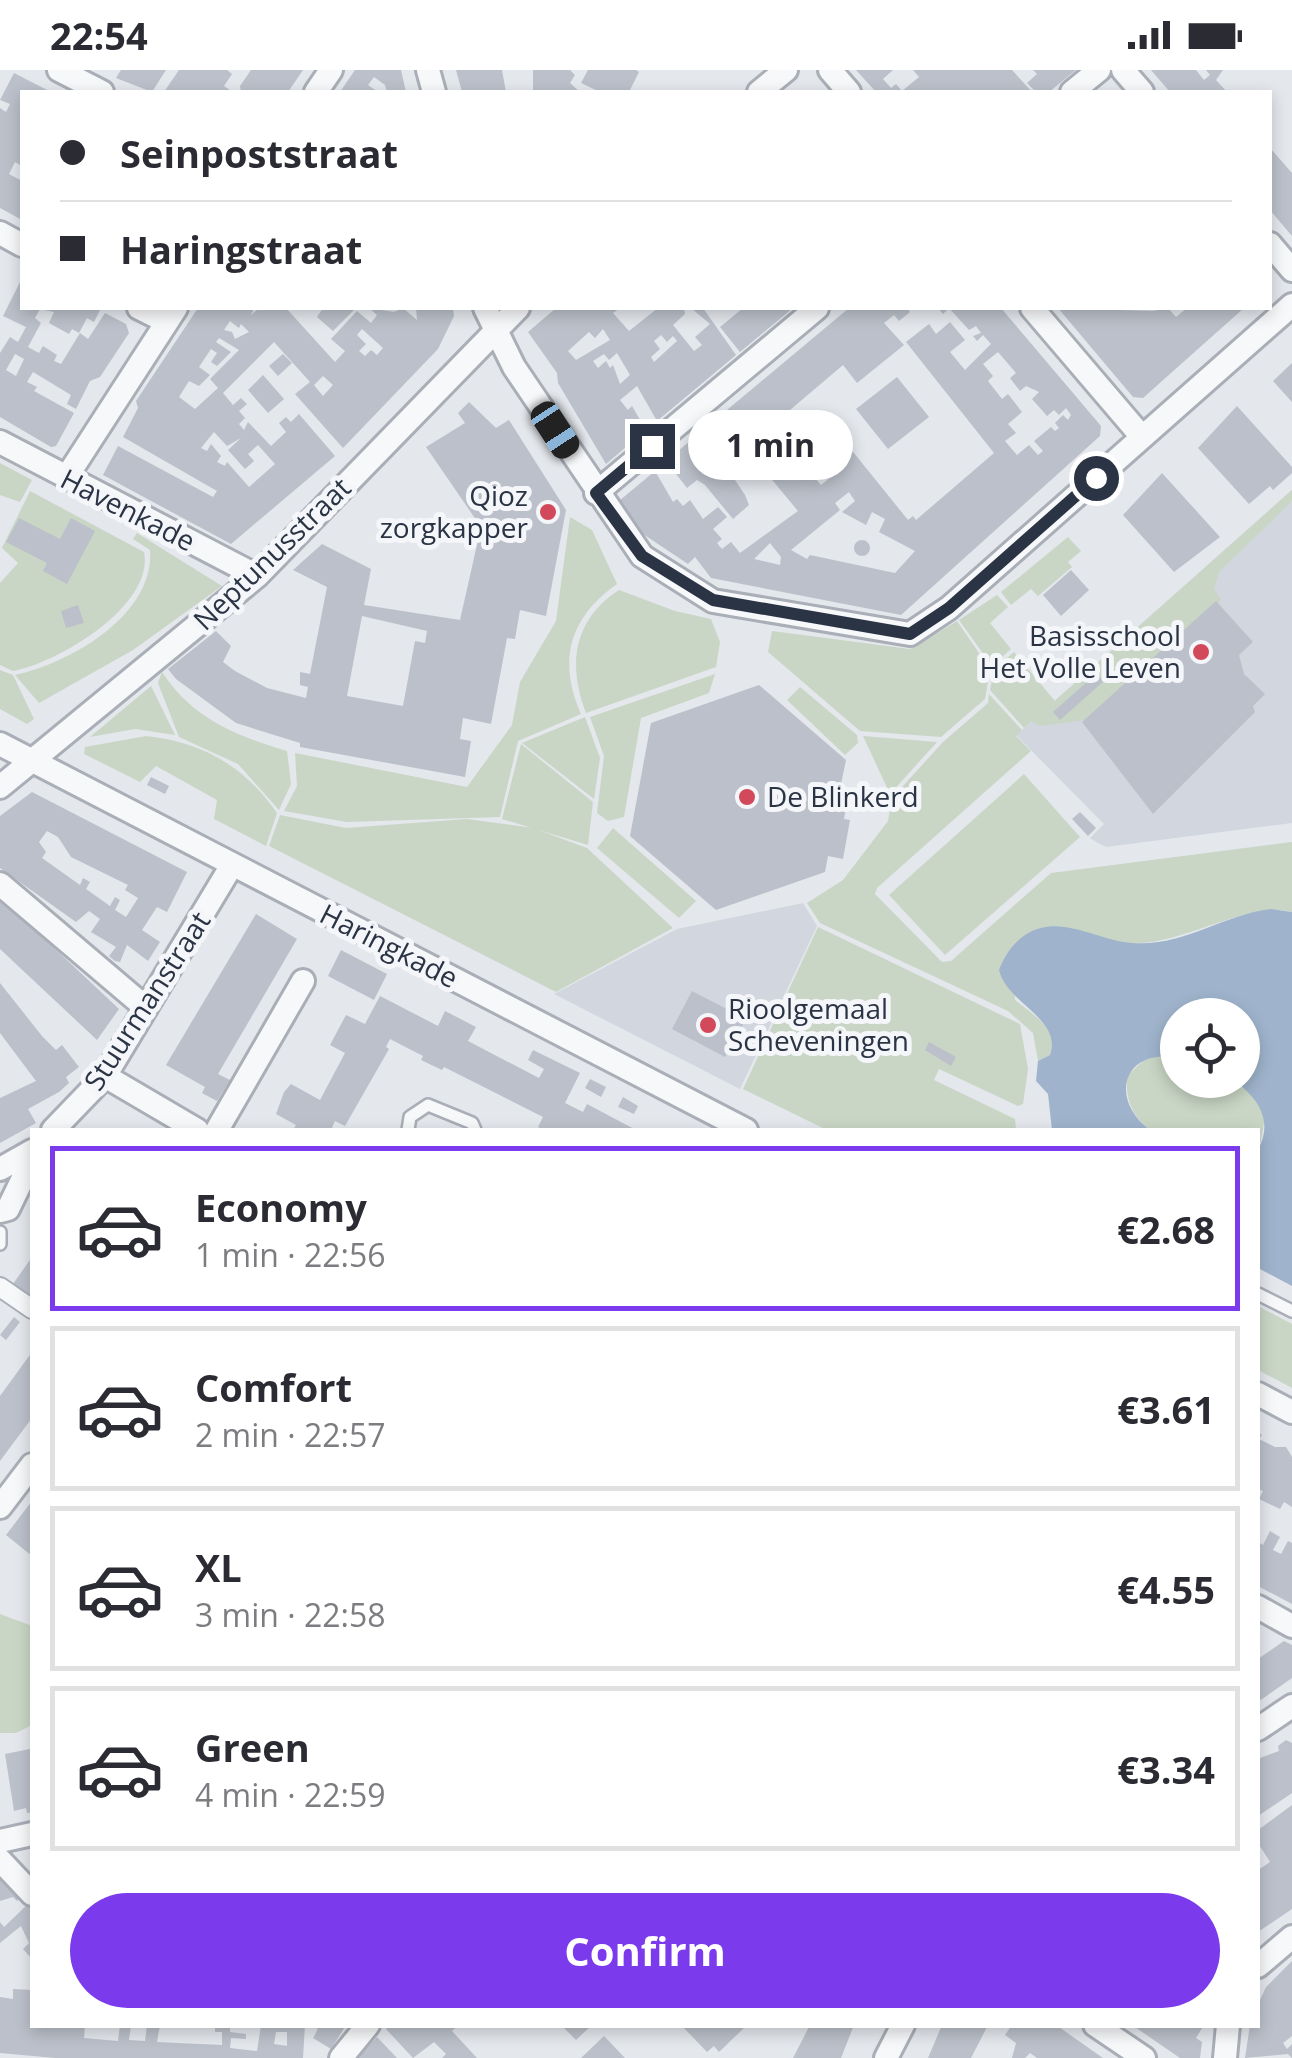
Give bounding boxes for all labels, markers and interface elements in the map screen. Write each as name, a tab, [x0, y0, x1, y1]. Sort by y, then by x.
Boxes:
text: 22:54	[50, 9, 148, 61]
text: Seinpoststraat	[120, 127, 398, 179]
text: Haringstraat	[120, 223, 362, 275]
car	[526, 397, 584, 463]
callout: 1 min	[687, 411, 852, 481]
text: 1 min	[726, 423, 815, 466]
route end	[630, 424, 675, 469]
route start	[1074, 456, 1119, 501]
street label: Havenkade	[55, 459, 202, 559]
street label: Neptunusstraat	[185, 469, 358, 638]
place label: Qioz zorgkapper	[380, 476, 529, 546]
marker: Qioz zorgkapper	[537, 501, 559, 523]
place label: Basisschool Het Volle Leven	[979, 616, 1181, 686]
marker: Basisschool Het Volle Leven	[1190, 641, 1212, 663]
place label: De Blinkerd	[767, 777, 919, 815]
marker: De Blinkerd	[736, 786, 758, 808]
street label: Haringkade	[314, 894, 465, 996]
street label: Stuurmanstraat	[74, 904, 218, 1097]
place label: Rioolgemaal Scheveningen	[728, 989, 909, 1059]
map controls	[1160, 998, 1260, 1098]
button: locate	[1160, 998, 1260, 1098]
marker: Rioolgemaal Scheveningen	[697, 1014, 719, 1036]
text: Economy	[195, 1181, 367, 1233]
icon: car	[75, 1184, 165, 1274]
text: €2.68	[1117, 1203, 1215, 1255]
text: 1 min · 22:56	[195, 1233, 386, 1276]
text: Comfort	[195, 1361, 352, 1413]
icon: car	[75, 1364, 165, 1454]
text: €3.61	[1117, 1383, 1215, 1435]
text: 2 min · 22:57	[195, 1413, 386, 1456]
text: XL	[195, 1541, 242, 1593]
icon: car	[75, 1544, 165, 1634]
text: €4.55	[1117, 1563, 1215, 1615]
text: 3 min · 22:58	[195, 1593, 386, 1636]
text: Green	[195, 1721, 310, 1773]
icon: car	[75, 1724, 165, 1814]
text: €3.34	[1117, 1743, 1215, 1795]
text: 4 min · 22:59	[195, 1773, 386, 1816]
button: Confirm	[70, 1893, 1220, 2008]

